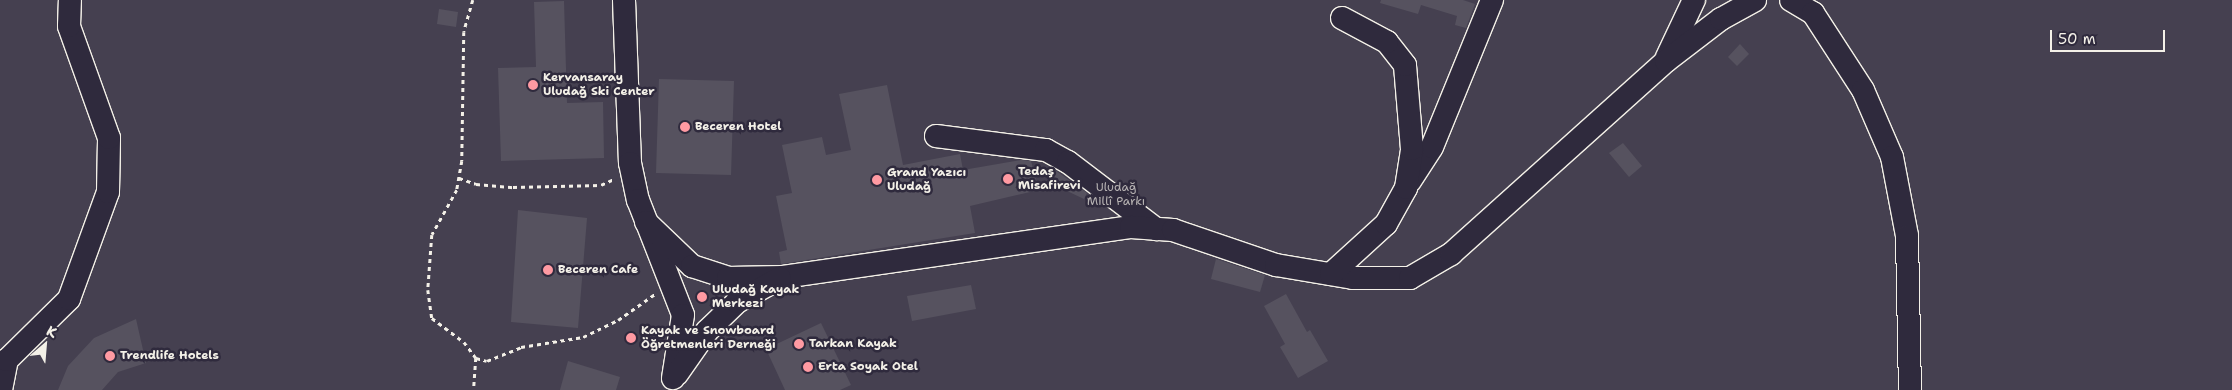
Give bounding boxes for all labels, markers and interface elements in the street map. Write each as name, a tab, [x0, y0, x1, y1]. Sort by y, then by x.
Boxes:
scale bar	[2052, 20, 2167, 52]
text: 50 m	[2058, 29, 2096, 49]
place label: Kervansaray Uludağ Ski Center	[543, 71, 655, 99]
marker: Kervansaray Uludağ Ski Center	[527, 79, 539, 91]
place label: Beceren Hotel	[695, 120, 781, 134]
marker: Beceren Hotel	[679, 121, 691, 133]
place label: Tedaş Misafirevi	[1018, 165, 1081, 193]
place label: Grand Yazıcı Uludağ	[887, 166, 966, 194]
marker: Tedaş Misafirevi	[1002, 173, 1014, 185]
marker: Grand Yazıcı Uludağ	[871, 174, 883, 186]
park label: Uludağ Millî Parkı	[1087, 181, 1145, 209]
place label: Beceren Cafe	[558, 263, 638, 277]
marker: Beceren Cafe	[542, 264, 554, 276]
place label: Uludağ Kayak Merkezi	[712, 283, 799, 311]
marker: Uludağ Kayak Merkezi	[696, 291, 708, 303]
north arrow	[20, 320, 70, 370]
text: K	[43, 321, 60, 342]
place label: Kayak ve Snowboard Öğretmenleri Derneği	[641, 324, 776, 352]
marker: Kayak ve Snowboard Öğretmenleri Derneği	[625, 332, 637, 344]
place label: Tarkan Kayak	[809, 337, 897, 351]
marker: Tarkan Kayak	[793, 338, 805, 350]
place label: Trendlife Hotels	[120, 349, 219, 363]
marker: Trendlife Hotels	[104, 350, 116, 362]
place label: Erta Soyak Otel	[818, 360, 918, 374]
marker: Erta Soyak Otel	[802, 361, 814, 373]

